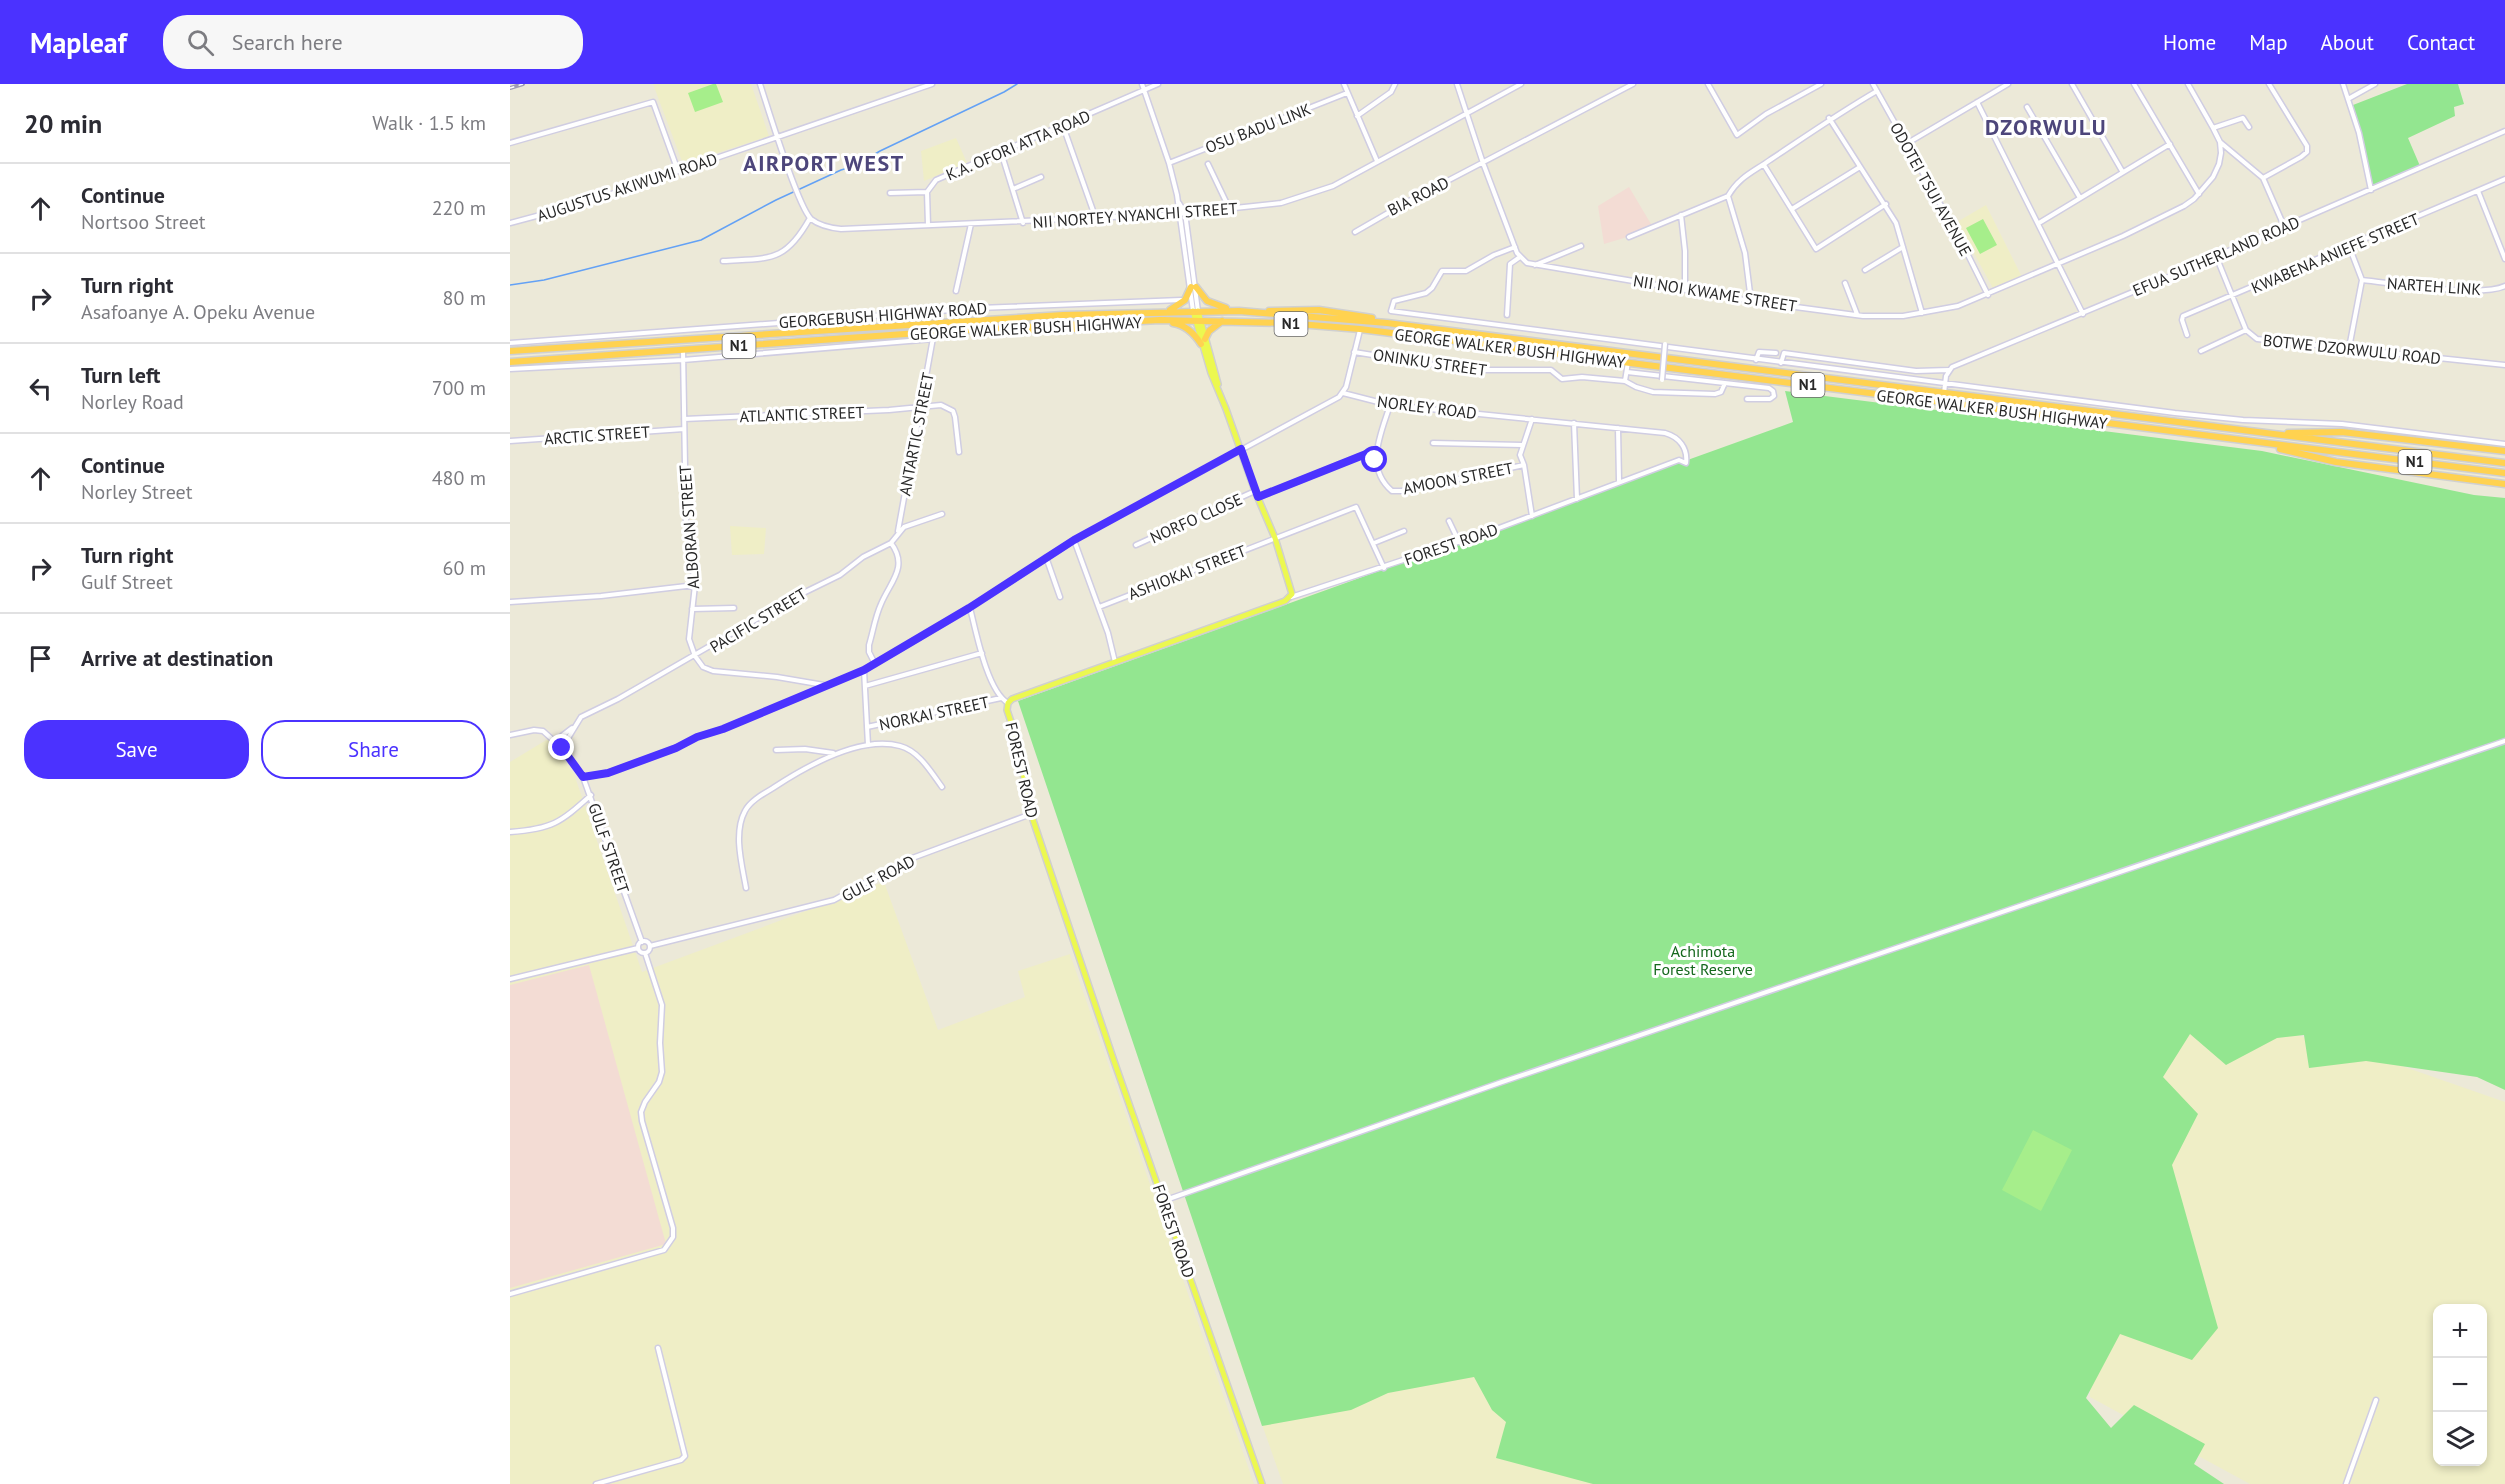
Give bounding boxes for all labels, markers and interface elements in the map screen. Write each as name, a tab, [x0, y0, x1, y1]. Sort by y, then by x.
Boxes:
search box	[163, 15, 583, 69]
text: Mapleaf	[30, 24, 127, 61]
icon: search	[184, 26, 217, 59]
text: Search here	[232, 28, 343, 56]
text: Home	[2163, 29, 2216, 56]
text: Map	[2249, 29, 2288, 56]
text: About	[2321, 29, 2374, 56]
text: Contact	[2407, 29, 2475, 56]
street label: OSU BADU LINK	[1202, 99, 1314, 157]
street label: K.A. OFORI ATTA ROAD	[943, 106, 1093, 184]
text: 20 min	[24, 107, 102, 140]
text: Walk · 1.5 km	[372, 110, 486, 136]
district label: DZORWULU	[1985, 113, 2107, 141]
street label: ODOTEI TSUI AVENUE	[1886, 119, 1976, 259]
street label: AUGUSTUS AKIWUMI ROAD	[534, 148, 720, 226]
district label: AIRPORT WEST	[743, 149, 905, 177]
street label: BIA ROAD	[1384, 172, 1452, 220]
text: Continue	[81, 181, 165, 209]
icon: ahead	[24, 192, 57, 225]
text: 220 m	[432, 195, 486, 221]
street label: NII NORTEY NYANCHI STREET	[1032, 198, 1238, 232]
street label: KWABENA ANIEFE STREET	[2248, 208, 2422, 297]
text: Nortsoo Street	[81, 209, 206, 235]
street label: EFUA SUTHERLAND ROAD	[2130, 212, 2302, 300]
street label: NII NOI KWAME STREET	[1632, 270, 1798, 316]
text: Turn right	[81, 271, 173, 299]
street label: NARTEH LINK	[2386, 273, 2482, 299]
icon: right	[24, 282, 57, 315]
text: 80 m	[443, 285, 486, 311]
street label: GEORGEBUSH HIGHWAY ROAD	[778, 298, 988, 332]
text: Asafoanye A. Opeku Avenue	[81, 299, 315, 325]
street label: GEORGE WALKER BUSH HIGHWAY	[909, 312, 1143, 344]
road number: N1	[1274, 312, 1308, 336]
street label: GEORGE WALKER BUSH HIGHWAY	[1394, 324, 1627, 372]
street label: BOTWE DZORWULU ROAD	[2262, 330, 2442, 368]
road number: N1	[722, 334, 756, 358]
street label: ONINKU STREET	[1372, 344, 1488, 380]
text: Turn left	[81, 361, 161, 389]
street label: ANTARTIC STREET	[894, 371, 938, 497]
icon: left	[24, 372, 57, 405]
road number: N1	[1792, 373, 1824, 397]
text: 700 m	[432, 375, 486, 401]
street label: GEORGE WALKER BUSH HIGHWAY	[1876, 385, 2109, 433]
text: Norley Road	[81, 389, 184, 415]
street label: NORLEY ROAD	[1376, 391, 1478, 423]
street label: ATLANTIC STREET	[739, 402, 865, 426]
street label: ARCTIC STREET	[543, 421, 651, 449]
route start	[1361, 446, 1387, 472]
road number: N1	[2398, 450, 2432, 474]
text: Continue	[81, 451, 165, 479]
street label: AMOON STREET	[1401, 457, 1515, 498]
icon: ahead	[24, 462, 57, 495]
street label: ALBORAN STREET	[675, 464, 703, 590]
text: 480 m	[432, 465, 486, 491]
text: Norley Street	[81, 479, 193, 505]
street label: NORFO CLOSE	[1147, 489, 1245, 547]
street label: FOREST ROAD	[1402, 519, 1500, 569]
street label: ASHIOKAI STREET	[1125, 540, 1249, 604]
text: Turn right	[81, 541, 173, 569]
icon: right	[24, 552, 57, 585]
text: 60 m	[443, 555, 486, 581]
text: Gulf Street	[81, 569, 173, 595]
street label: PACIFIC STREET	[706, 583, 810, 657]
icon: arrive	[24, 642, 57, 675]
text: Arrive at destination	[81, 644, 273, 672]
street label: NORKAI STREET	[877, 692, 991, 734]
button: Save	[24, 720, 249, 779]
button: Share	[261, 720, 486, 779]
street label: FOREST ROAD	[1001, 720, 1043, 820]
route end	[548, 734, 574, 760]
street label: GULF STREET	[584, 800, 634, 896]
street label: GULF ROAD	[838, 850, 918, 906]
park label: Achimota Forest Reserve	[1653, 941, 1753, 979]
street label: FOREST ROAD	[1149, 1182, 1199, 1280]
map controls	[2433, 1304, 2487, 1466]
button: +	[2433, 1304, 2487, 1358]
button: −	[2433, 1358, 2487, 1412]
button: layers	[2433, 1412, 2487, 1466]

